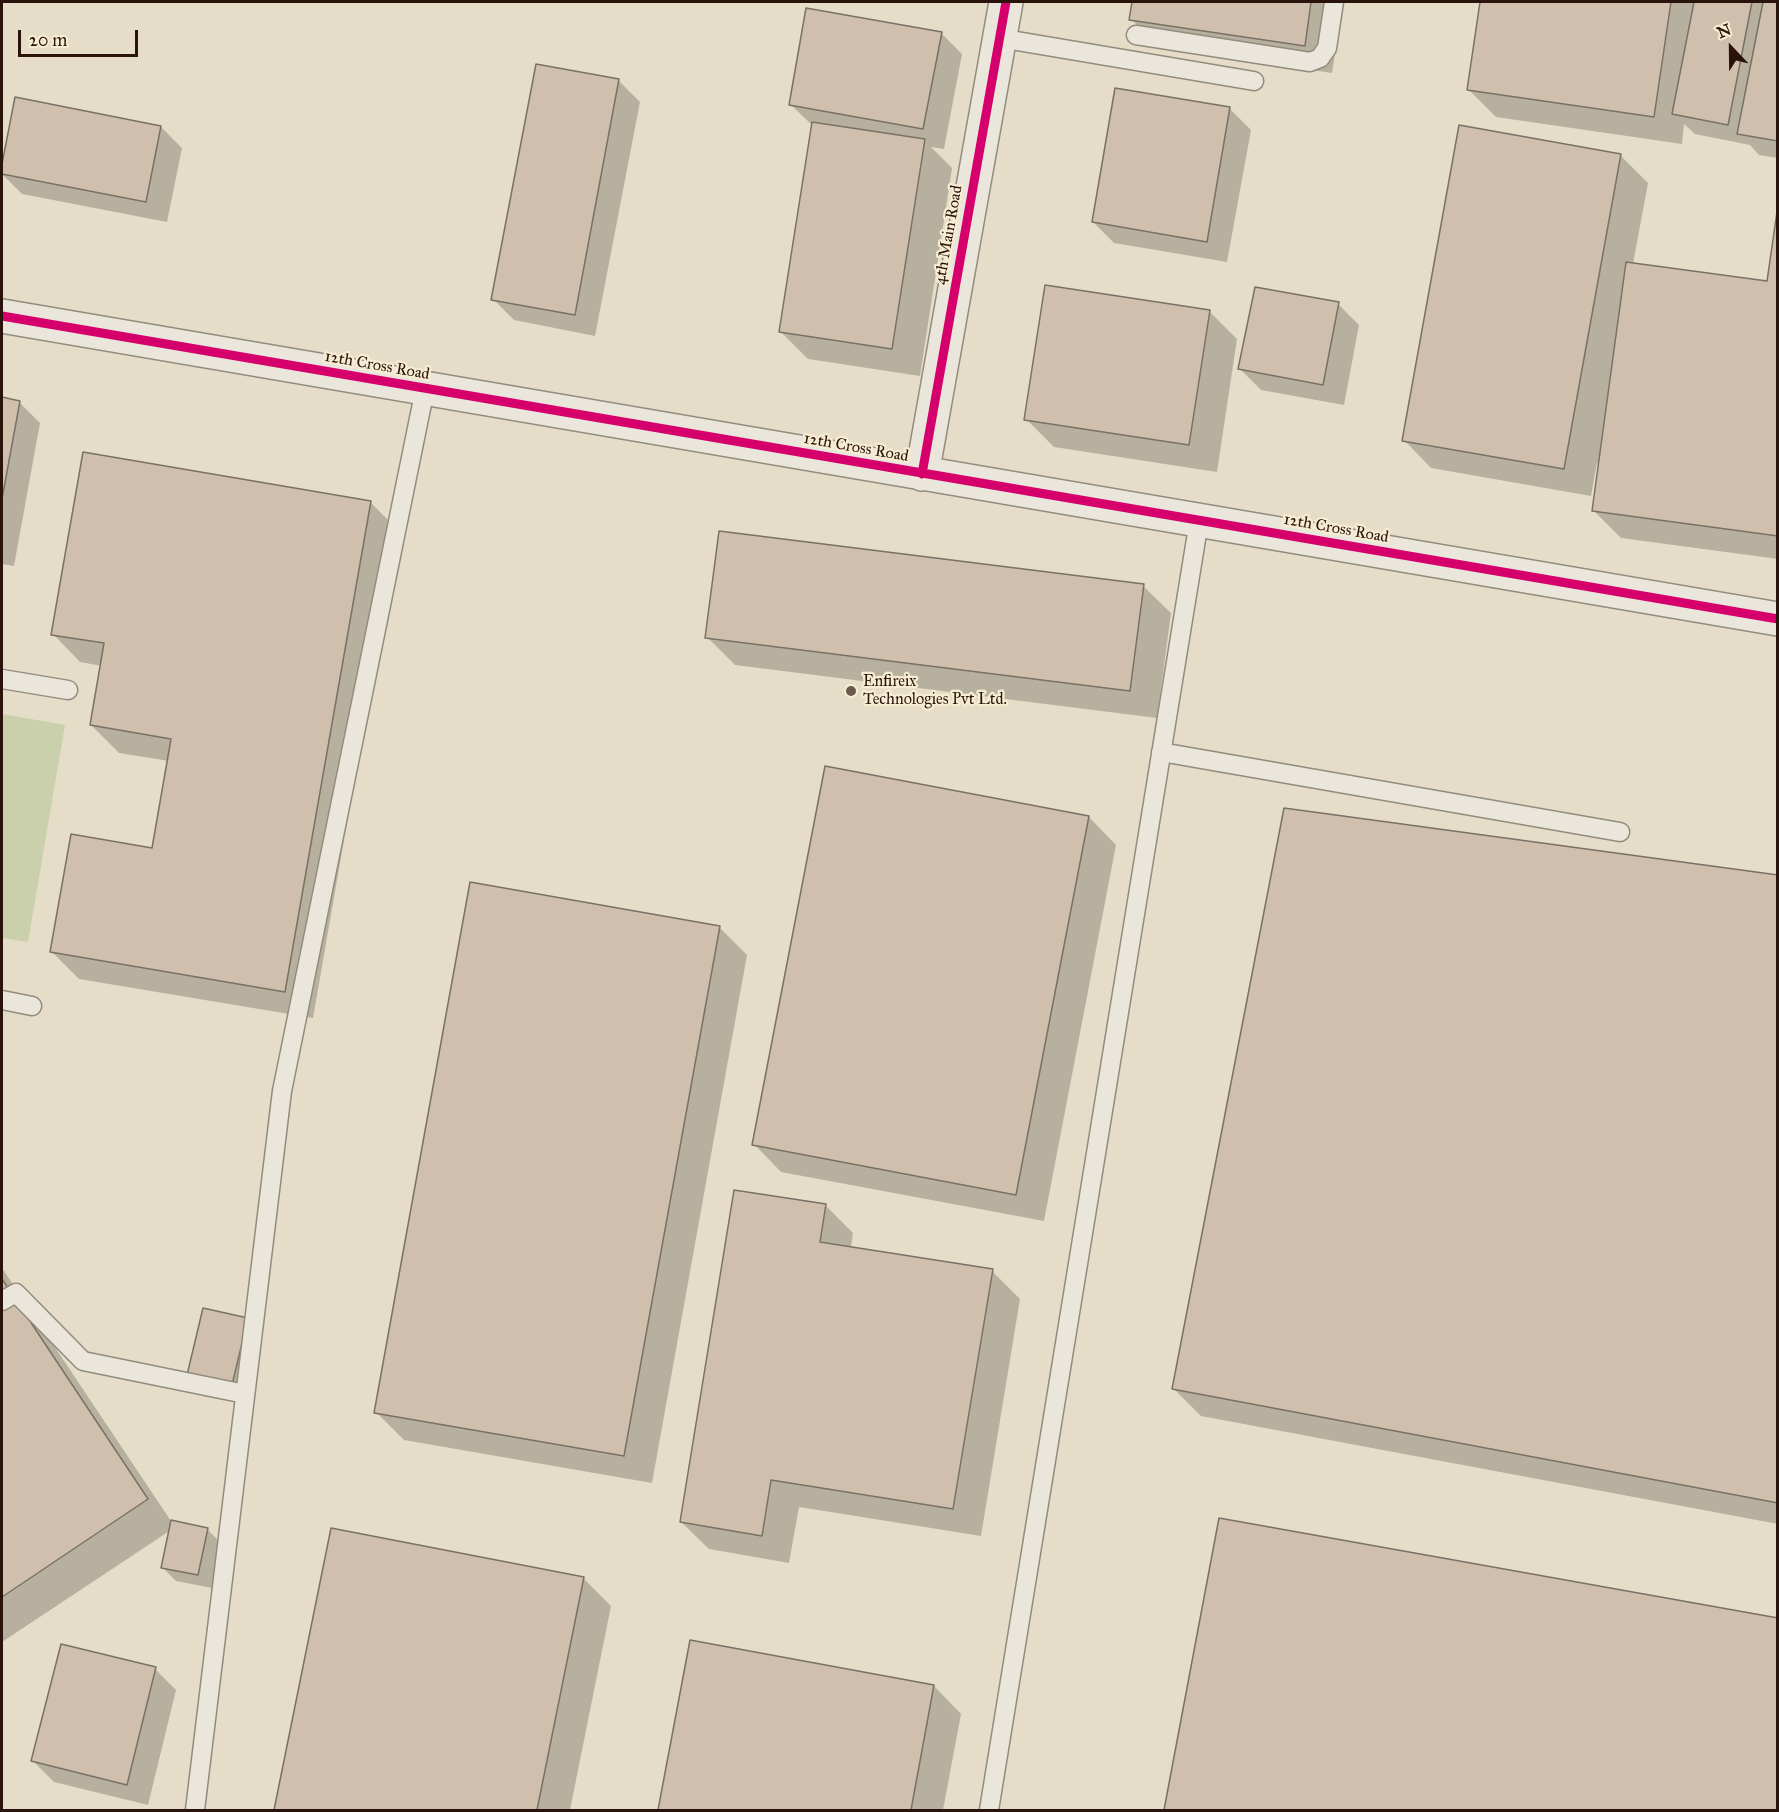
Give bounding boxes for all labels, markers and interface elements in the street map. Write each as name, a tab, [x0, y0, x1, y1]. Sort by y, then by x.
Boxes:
scale bar	[21, 18, 141, 56]
north arrow	[1701, 18, 1761, 78]
text: N	[1714, 19, 1734, 42]
text: 20 m	[29, 29, 67, 51]
street label: 4th Main Road	[931, 184, 967, 286]
street label: 12th Cross Road	[323, 347, 431, 385]
street label: 12th Cross Road	[802, 429, 910, 467]
street label: 12th Cross Road	[1282, 510, 1390, 548]
place label: Enfireix Technologies Pvt Ltd.	[863, 672, 1007, 710]
marker: Enfireix Technologies Pvt Ltd.	[844, 684, 858, 698]

